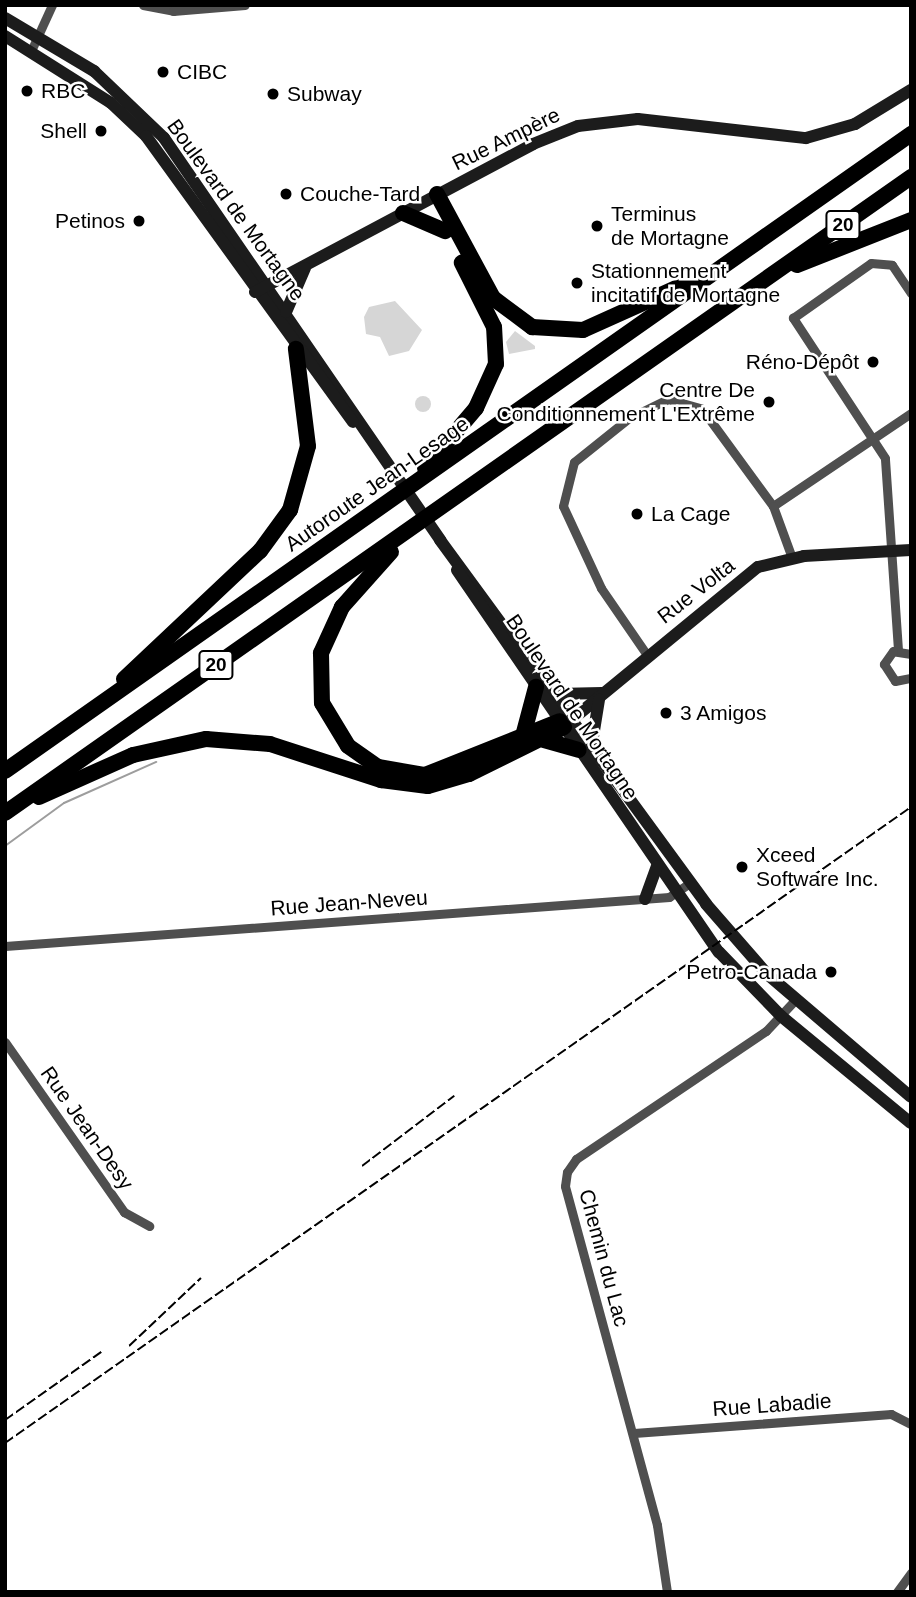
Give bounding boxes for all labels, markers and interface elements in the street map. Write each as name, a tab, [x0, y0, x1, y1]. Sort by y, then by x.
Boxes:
place label: CIBC	[177, 59, 227, 85]
marker: CIBC	[155, 64, 171, 80]
place label: RBC	[41, 78, 85, 104]
place label: Subway	[287, 81, 362, 107]
marker: RBC	[19, 83, 35, 99]
marker: Subway	[265, 86, 281, 102]
street label: Rue Ampère	[447, 102, 565, 176]
street label: Boulevard de Mortagne	[162, 114, 310, 306]
place label: Shell	[40, 118, 87, 144]
marker: Shell	[93, 123, 109, 139]
place label: Couche-Tard	[300, 181, 420, 207]
marker: Couche-Tard	[278, 186, 294, 202]
place label: Terminus de Mortagne	[611, 201, 729, 251]
place label: Petinos	[55, 208, 125, 234]
road number: 20	[824, 210, 862, 241]
marker: Petinos	[131, 213, 147, 229]
marker: Terminus de Mortagne	[589, 218, 605, 234]
place label: Stationnement incitatif de Mortagne	[591, 258, 780, 308]
marker: Stationnement incitatif de Mortagne	[569, 275, 585, 291]
place label: Réno-Dépôt	[746, 349, 859, 375]
marker: Réno-Dépôt	[865, 354, 881, 370]
place label: Centre De Conditionnement L'Extrême	[497, 377, 755, 427]
marker: Centre De Conditionnement L'Extrême	[761, 394, 777, 410]
street label: Autoroute Jean-Lesage	[280, 411, 474, 557]
place label: La Cage	[651, 501, 730, 527]
marker: La Cage	[629, 506, 645, 522]
street label: Rue Volta	[652, 553, 740, 629]
street label: Boulevard de Mortagne	[501, 609, 643, 805]
road number: 20	[197, 650, 235, 680]
place label: 3 Amigos	[680, 700, 768, 726]
marker: 3 Amigos	[658, 705, 674, 721]
place label: Xceed Software Inc.	[756, 842, 879, 892]
marker: Xceed Software Inc.	[734, 859, 750, 875]
street label: Rue Jean-Neveu	[270, 885, 428, 921]
place label: Petro-Canada	[686, 959, 817, 985]
marker: Petro-Canada	[823, 964, 839, 980]
street label: Rue Jean-Desy	[35, 1061, 139, 1195]
street label: Chemin du Lac	[574, 1187, 634, 1329]
street label: Rue Labadie	[712, 1388, 832, 1422]

